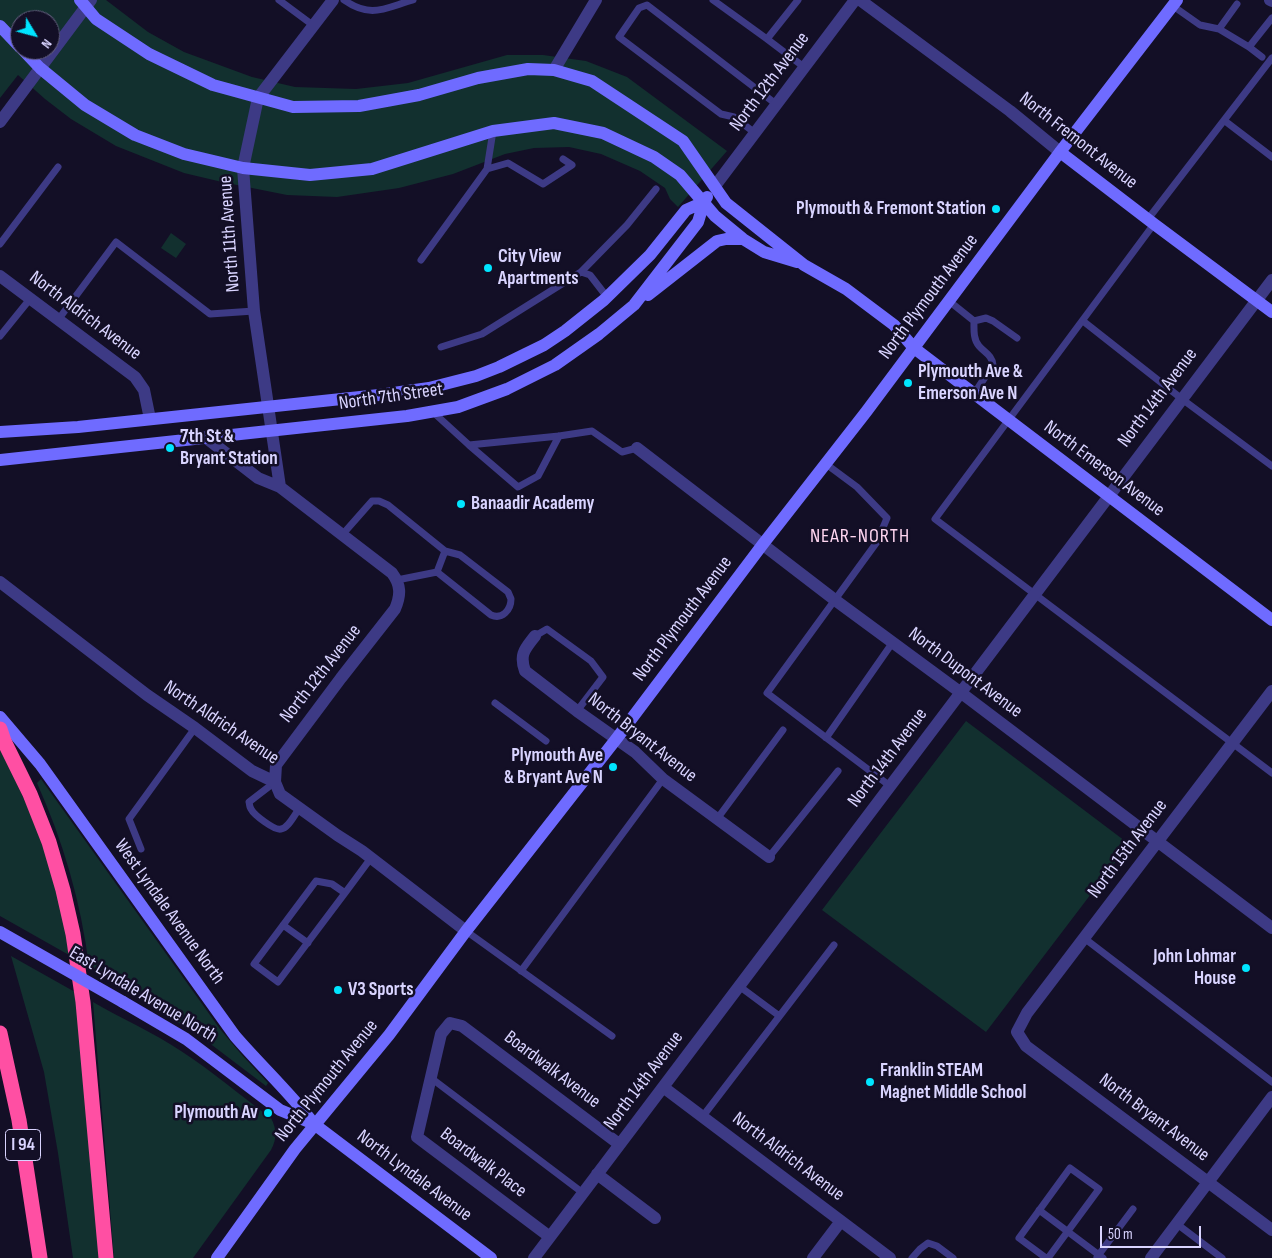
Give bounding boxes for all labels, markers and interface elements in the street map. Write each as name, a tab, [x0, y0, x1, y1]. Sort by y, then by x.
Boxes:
north arrow	[10, 10, 60, 60]
street label: North 12th Avenue	[725, 28, 815, 136]
text: N	[38, 36, 56, 52]
street label: North Fremont Avenue	[1014, 88, 1142, 194]
street label: North 11th Avenue	[215, 175, 245, 293]
place label: Plymouth & Fremont Station	[796, 198, 986, 220]
marker: Plymouth & Fremont Station	[990, 203, 1002, 215]
street label: North Plymouth Avenue	[875, 230, 983, 364]
place label: City View Apartments	[498, 246, 579, 290]
marker: City View Apartments	[482, 262, 494, 274]
street label: North Aldrich Avenue	[25, 267, 145, 365]
street label: North 14th Avenue	[1113, 344, 1203, 452]
place label: Plymouth Ave & Emerson Ave N	[918, 361, 1023, 405]
marker: Plymouth Ave & Emerson Ave N	[902, 377, 914, 389]
street label: North 7th Street	[337, 378, 445, 416]
street label: North Emerson Avenue	[1039, 416, 1169, 522]
place label: 7th St & Bryant Station	[180, 426, 278, 470]
marker: 7th St & Bryant Station	[164, 442, 176, 454]
place label: Banaadir Academy	[471, 493, 595, 515]
marker: Banaadir Academy	[455, 498, 467, 510]
district label: NEAR-NORTH	[809, 525, 911, 549]
street label: North Plymouth Avenue	[629, 552, 737, 686]
street label: North 12th Avenue	[276, 620, 366, 728]
street label: North Dupont Avenue	[904, 623, 1026, 723]
street label: North Aldrich Avenue	[159, 676, 283, 770]
street label: North Bryant Avenue	[583, 688, 701, 788]
street label: North 14th Avenue	[843, 704, 933, 812]
place label: Plymouth Ave & Bryant Ave N	[504, 745, 603, 789]
marker: Plymouth Ave & Bryant Ave N	[607, 761, 619, 773]
street label: North 15th Avenue	[1083, 795, 1173, 903]
street label: West Lyndale Avenue North	[109, 835, 229, 989]
street label: East Lyndale Avenue North	[65, 942, 221, 1048]
place label: John Lohmar House	[1153, 946, 1236, 990]
marker: John Lohmar House	[1240, 962, 1252, 974]
place label: V3 Sports	[348, 979, 414, 1001]
marker: V3 Sports	[332, 984, 344, 996]
street label: North Plymouth Avenue	[271, 1015, 383, 1147]
street label: Boardwalk Avenue	[499, 1026, 605, 1114]
street label: North 14th Avenue	[599, 1027, 689, 1135]
place label: Franklin STEAM Magnet Middle School	[880, 1060, 1026, 1104]
street label: North Bryant Avenue	[1094, 1069, 1214, 1167]
marker: Franklin STEAM Magnet Middle School	[864, 1076, 876, 1088]
place label: Plymouth Av	[174, 1102, 258, 1124]
marker: Plymouth Av	[262, 1107, 274, 1119]
street label: North Aldrich Avenue	[728, 1108, 848, 1206]
street label: Boardwalk Place	[435, 1123, 531, 1203]
street label: North Lyndale Avenue	[352, 1125, 476, 1227]
road number: I 94	[5, 1130, 40, 1160]
scale bar	[1102, 1216, 1203, 1248]
text: 50 m	[1108, 1225, 1133, 1244]

